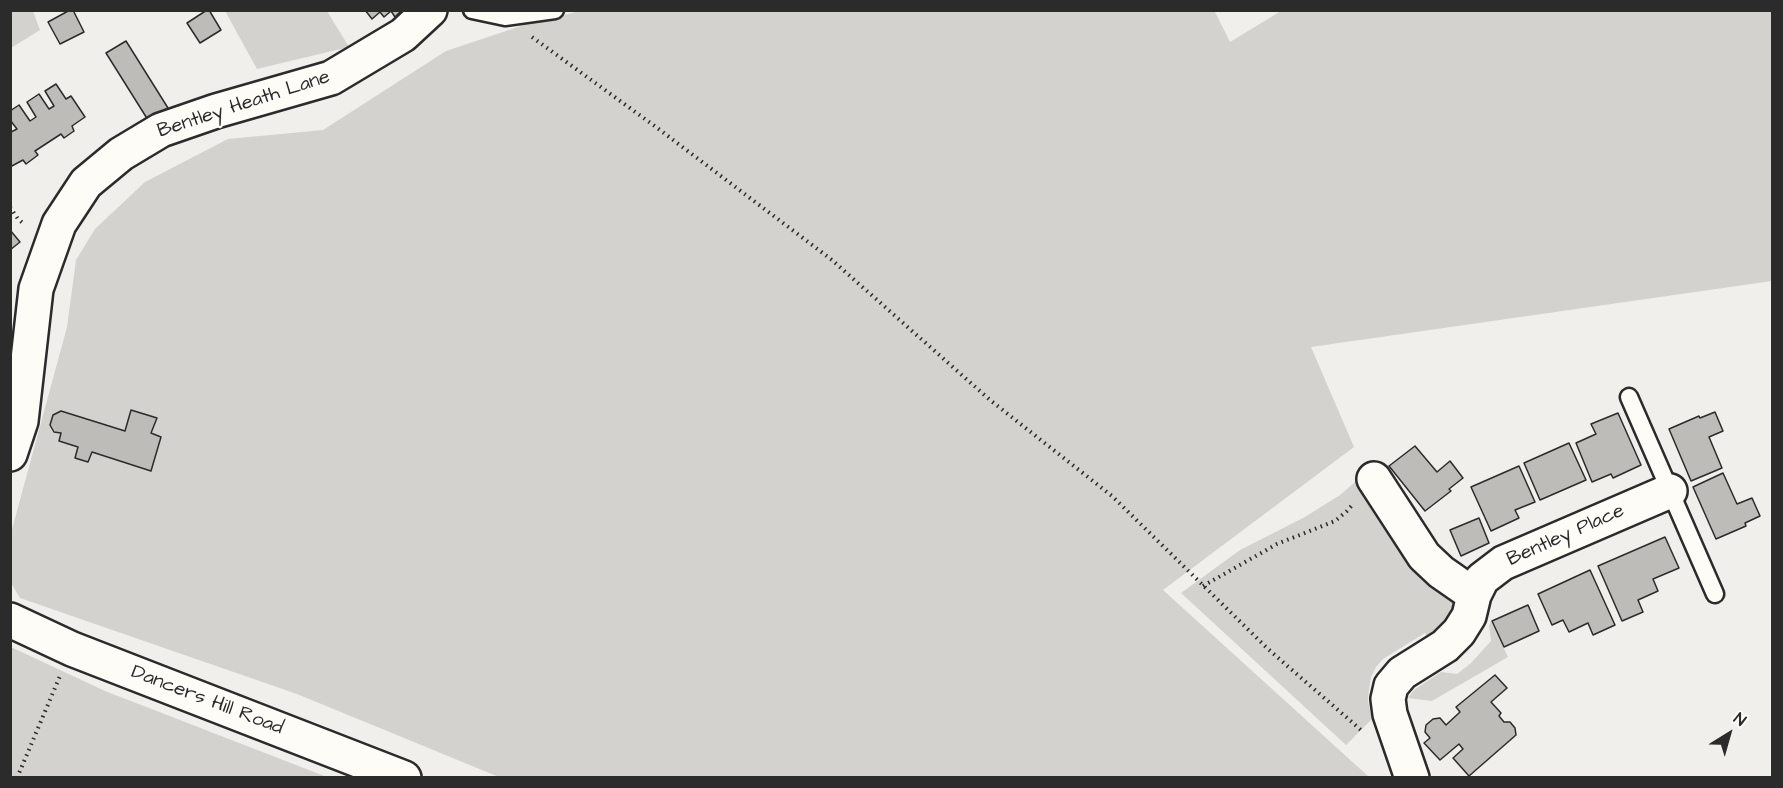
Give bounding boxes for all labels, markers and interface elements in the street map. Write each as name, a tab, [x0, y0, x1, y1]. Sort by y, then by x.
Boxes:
street label: Bentley Heath Lane	[155, 66, 333, 144]
street label: Bentley Place	[1504, 499, 1628, 573]
street label: Dancers Hill Road	[128, 661, 286, 741]
north arrow	[1699, 704, 1759, 764]
text: N	[1729, 708, 1750, 731]

